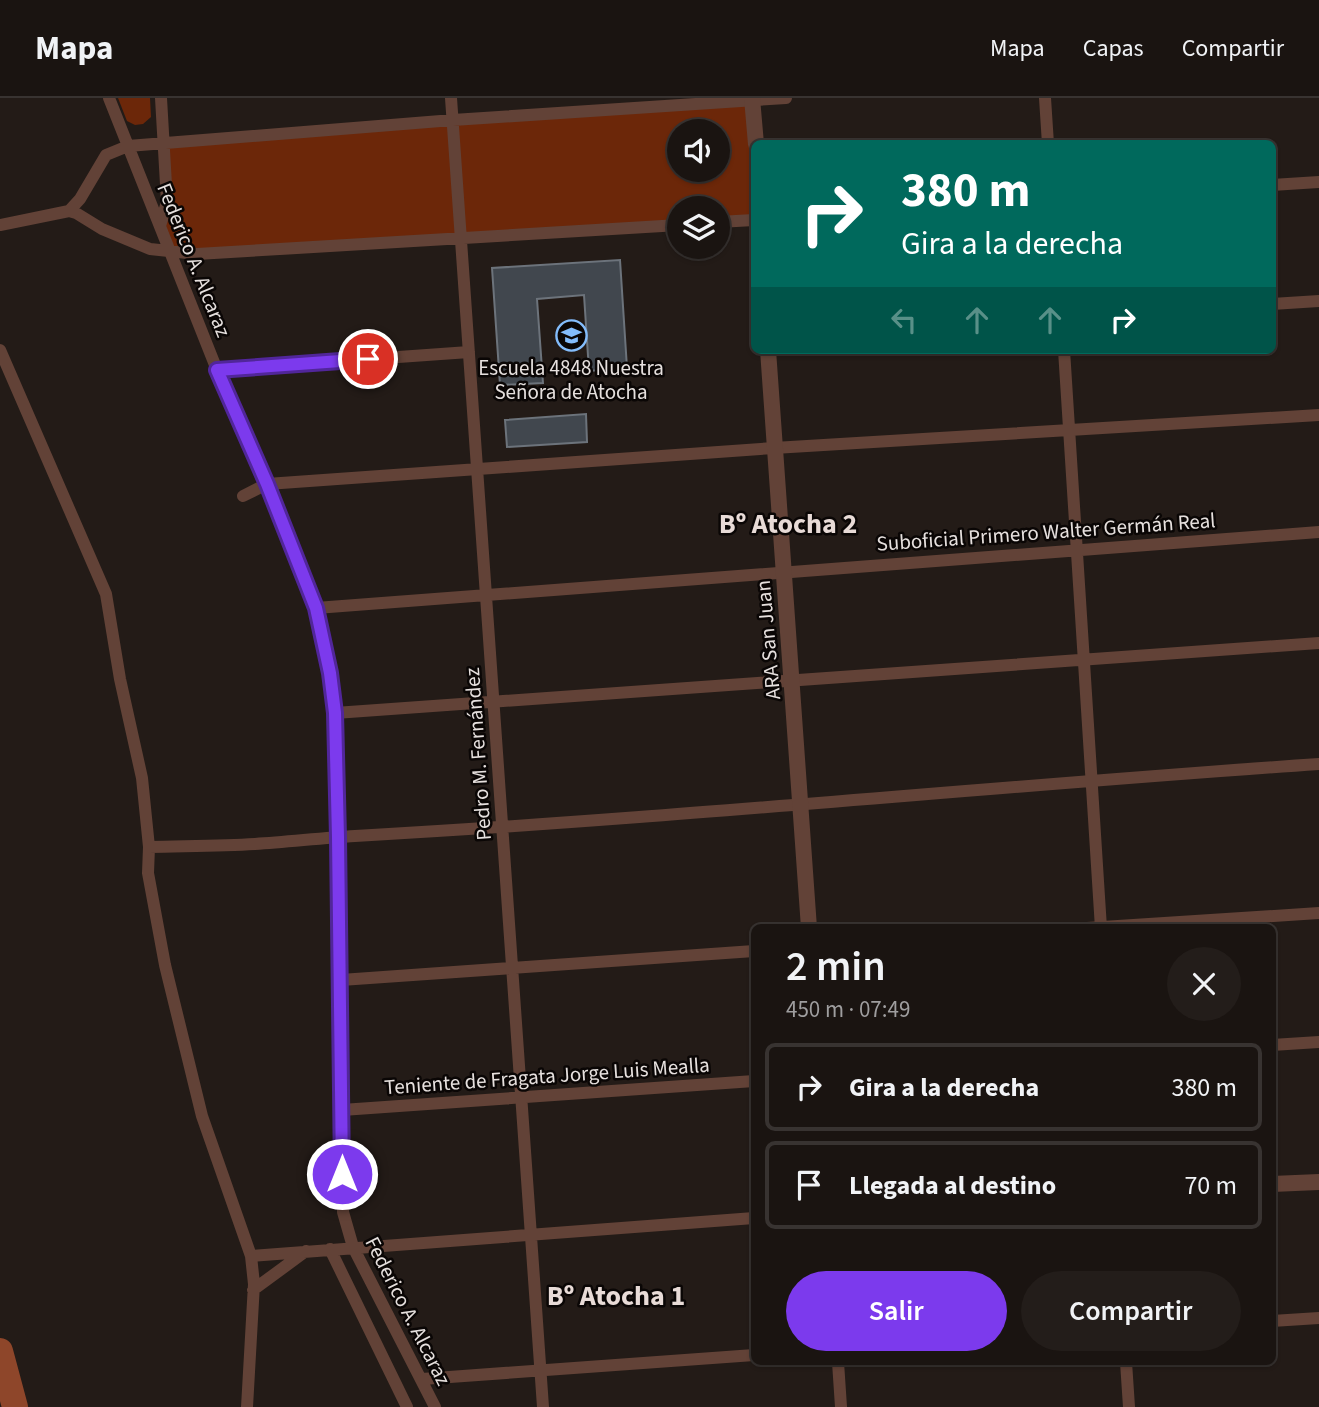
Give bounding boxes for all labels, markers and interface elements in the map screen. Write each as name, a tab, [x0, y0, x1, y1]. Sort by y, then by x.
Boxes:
text: Mapa	[35, 25, 113, 72]
text: Mapa	[990, 31, 1045, 66]
text: Capas	[1083, 31, 1144, 66]
text: Compartir	[1182, 31, 1284, 66]
map controls	[667, 119, 730, 259]
button: sound	[667, 119, 730, 182]
text: 380 m	[901, 156, 1030, 226]
icon: right	[786, 168, 877, 259]
street label: Federico A. Alcaraz	[149, 179, 239, 342]
button: layers	[667, 196, 730, 259]
text: Gira a la derecha	[901, 221, 1123, 267]
icon: left	[885, 301, 923, 339]
icon: ahead	[958, 301, 996, 339]
icon: ahead	[1031, 301, 1069, 339]
icon: right	[1104, 301, 1142, 339]
school or university icon: Escuela 4848 Nuestra Señora de Atocha	[554, 319, 588, 353]
pin	[338, 329, 398, 389]
icon: arrive	[349, 340, 387, 378]
place label: Escuela 4848 Nuestra Señora de Atocha	[478, 353, 664, 407]
district label: Bº Atocha 2	[719, 504, 857, 544]
street label: Suboficial Primero Walter Germán Real	[876, 505, 1216, 559]
street label: ARA San Juan	[748, 579, 788, 701]
street label: Pedro M. Fernández	[457, 667, 499, 841]
text: 2 min	[786, 937, 886, 997]
button: close	[1167, 947, 1241, 1021]
text: 450 m · 07:49	[786, 993, 910, 1026]
street label: Teniente de Fragata Jorge Luis Mealla	[383, 1050, 711, 1102]
icon: right	[790, 1068, 828, 1106]
text: Gira a la derecha	[849, 1069, 1039, 1106]
text: 380 m	[1171, 1069, 1237, 1106]
position arrow	[305, 1137, 379, 1211]
icon: arrive	[790, 1166, 828, 1204]
text: Llegada al destino	[849, 1167, 1056, 1204]
text: 70 m	[1184, 1167, 1237, 1204]
street label: Federico A. Alcaraz	[357, 1231, 459, 1391]
button: Salir	[786, 1271, 1007, 1351]
button: Compartir	[1021, 1271, 1241, 1351]
district label: Bº Atocha 1	[547, 1276, 685, 1316]

